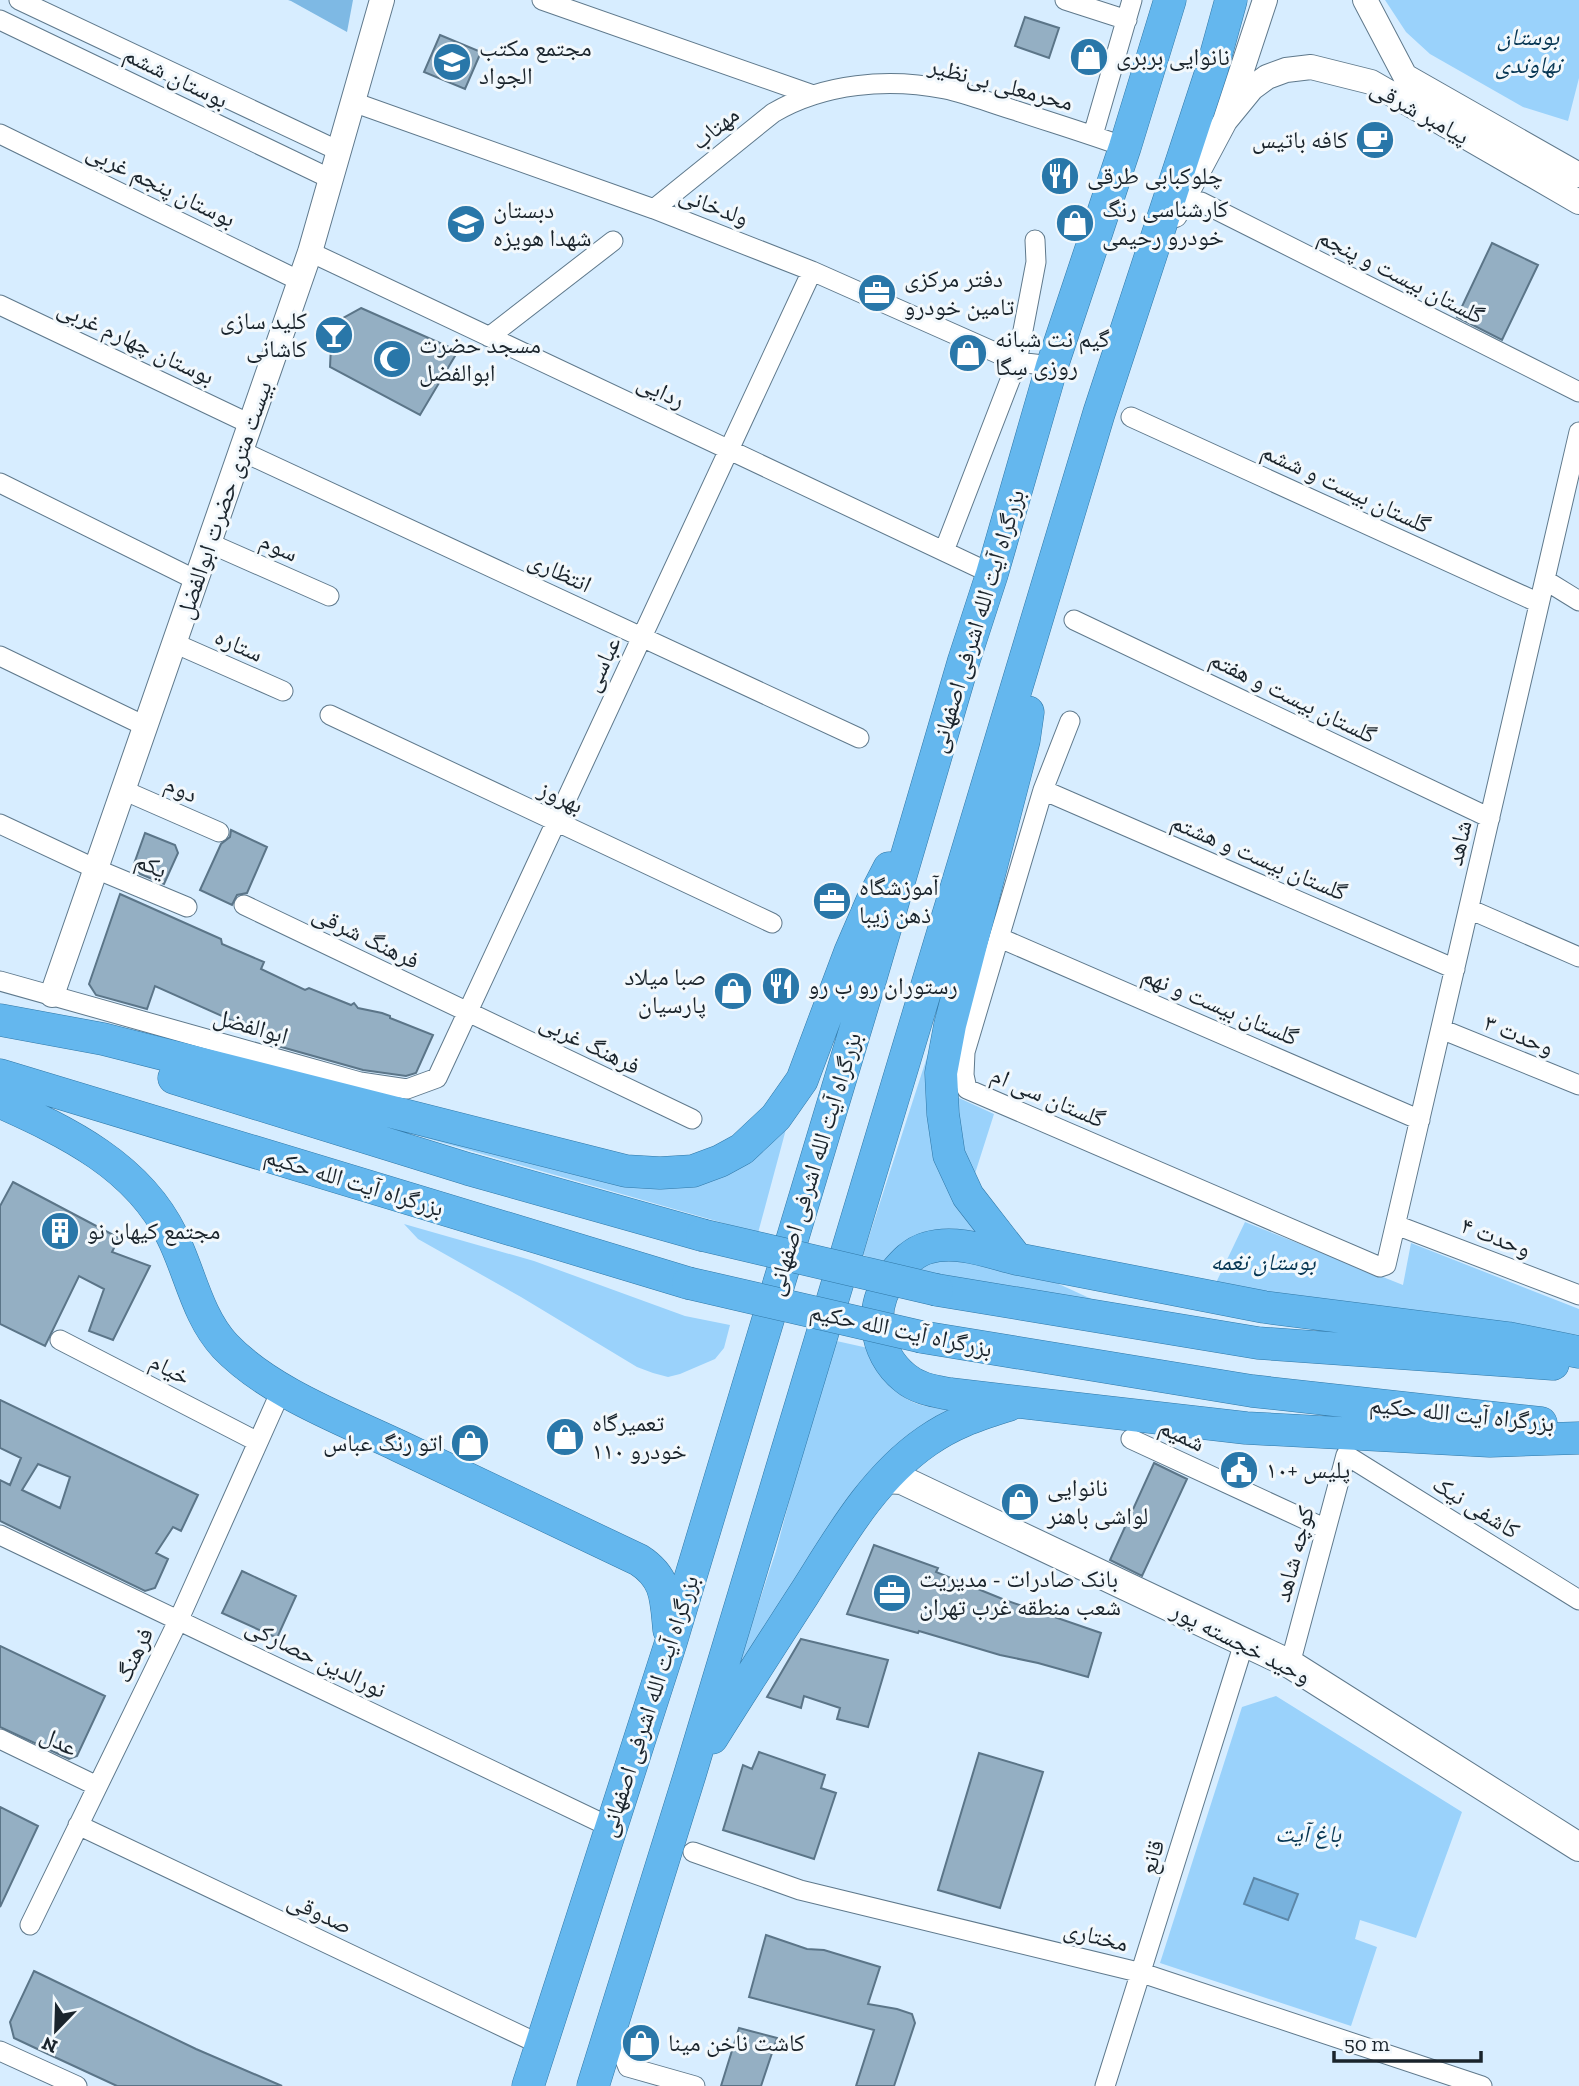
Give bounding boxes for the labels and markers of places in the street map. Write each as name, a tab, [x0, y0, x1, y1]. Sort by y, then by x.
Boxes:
place label: مجتمع مکتب الجواد	[479, 33, 592, 90]
shop icon: نانوایی بربری	[1068, 36, 1110, 78]
school or university icon: مجتمع مکتب الجواد	[431, 41, 473, 83]
place label: نانوایی بربری	[1116, 42, 1230, 71]
cafe icon: کافه باتیس	[1354, 119, 1396, 161]
place label: کافه باتیس	[1252, 125, 1348, 154]
restaurant icon: چلوکبابی طرقی	[1039, 155, 1081, 197]
place label: چلوکبابی طرقی	[1087, 161, 1223, 190]
place label: کارشناسی رنگ خودرو رحیمی	[1102, 194, 1228, 251]
place label: دبستان شهدا هویزه	[493, 195, 592, 252]
shop icon: کارشناسی رنگ خودرو رحیمی	[1054, 202, 1096, 244]
school or university icon: دبستان شهدا هویزه	[445, 203, 487, 245]
place label: دفتر مرکزی تامین خودرو	[904, 264, 1014, 321]
office icon: دفتر مرکزی تامین خودرو	[856, 272, 898, 314]
place label: کلید سازی کاشانی	[220, 306, 307, 363]
bar icon: کلید سازی کاشانی	[313, 314, 355, 356]
place label: گیم نت شبانه روزی سِگا	[995, 324, 1110, 381]
place label: مسجد حضرت ابوالفضل	[419, 330, 541, 387]
shop icon: گیم نت شبانه روزی سِگا	[947, 332, 989, 374]
mosque icon: مسجد حضرت ابوالفضل	[371, 338, 413, 380]
place label: آموزشگاه ذهن زیبا	[859, 872, 940, 929]
office icon: آموزشگاه ذهن زیبا	[811, 880, 853, 922]
place label: صبا میلاد پارسیان	[624, 962, 706, 1019]
restaurant icon: رستوران رو ب رو	[760, 965, 802, 1007]
shop icon: صبا میلاد پارسیان	[712, 970, 754, 1012]
place label: رستوران رو ب رو	[808, 971, 958, 1000]
building icon: مجتمع کیهان نو	[39, 1210, 81, 1252]
place label: مجتمع کیهان نو	[87, 1216, 221, 1246]
place label: تعمیرگاه خودرو ۱۱۰	[592, 1408, 687, 1465]
shop icon: تعمیرگاه خودرو ۱۱۰	[544, 1416, 586, 1458]
shop icon: اتو رنگ عباس	[449, 1422, 491, 1464]
place label: اتو رنگ عباس	[323, 1428, 443, 1457]
public building icon: پلیس +۱۰	[1218, 1449, 1260, 1491]
place label: پلیس +۱۰	[1266, 1455, 1350, 1484]
place label: نانوایی لواشی باهنر	[1046, 1473, 1148, 1530]
shop icon: نانوایی لواشی باهنر	[999, 1481, 1041, 1523]
place label: بانک صادرات - مدیریت شعب منطقه غرب تهران	[919, 1564, 1121, 1621]
office icon: بانک صادرات - مدیریت شعب منطقه غرب تهران	[871, 1572, 913, 1614]
shop icon: کاشت ناخن مینا	[620, 2022, 662, 2064]
place label: کاشت ناخن مینا	[668, 2028, 805, 2057]

